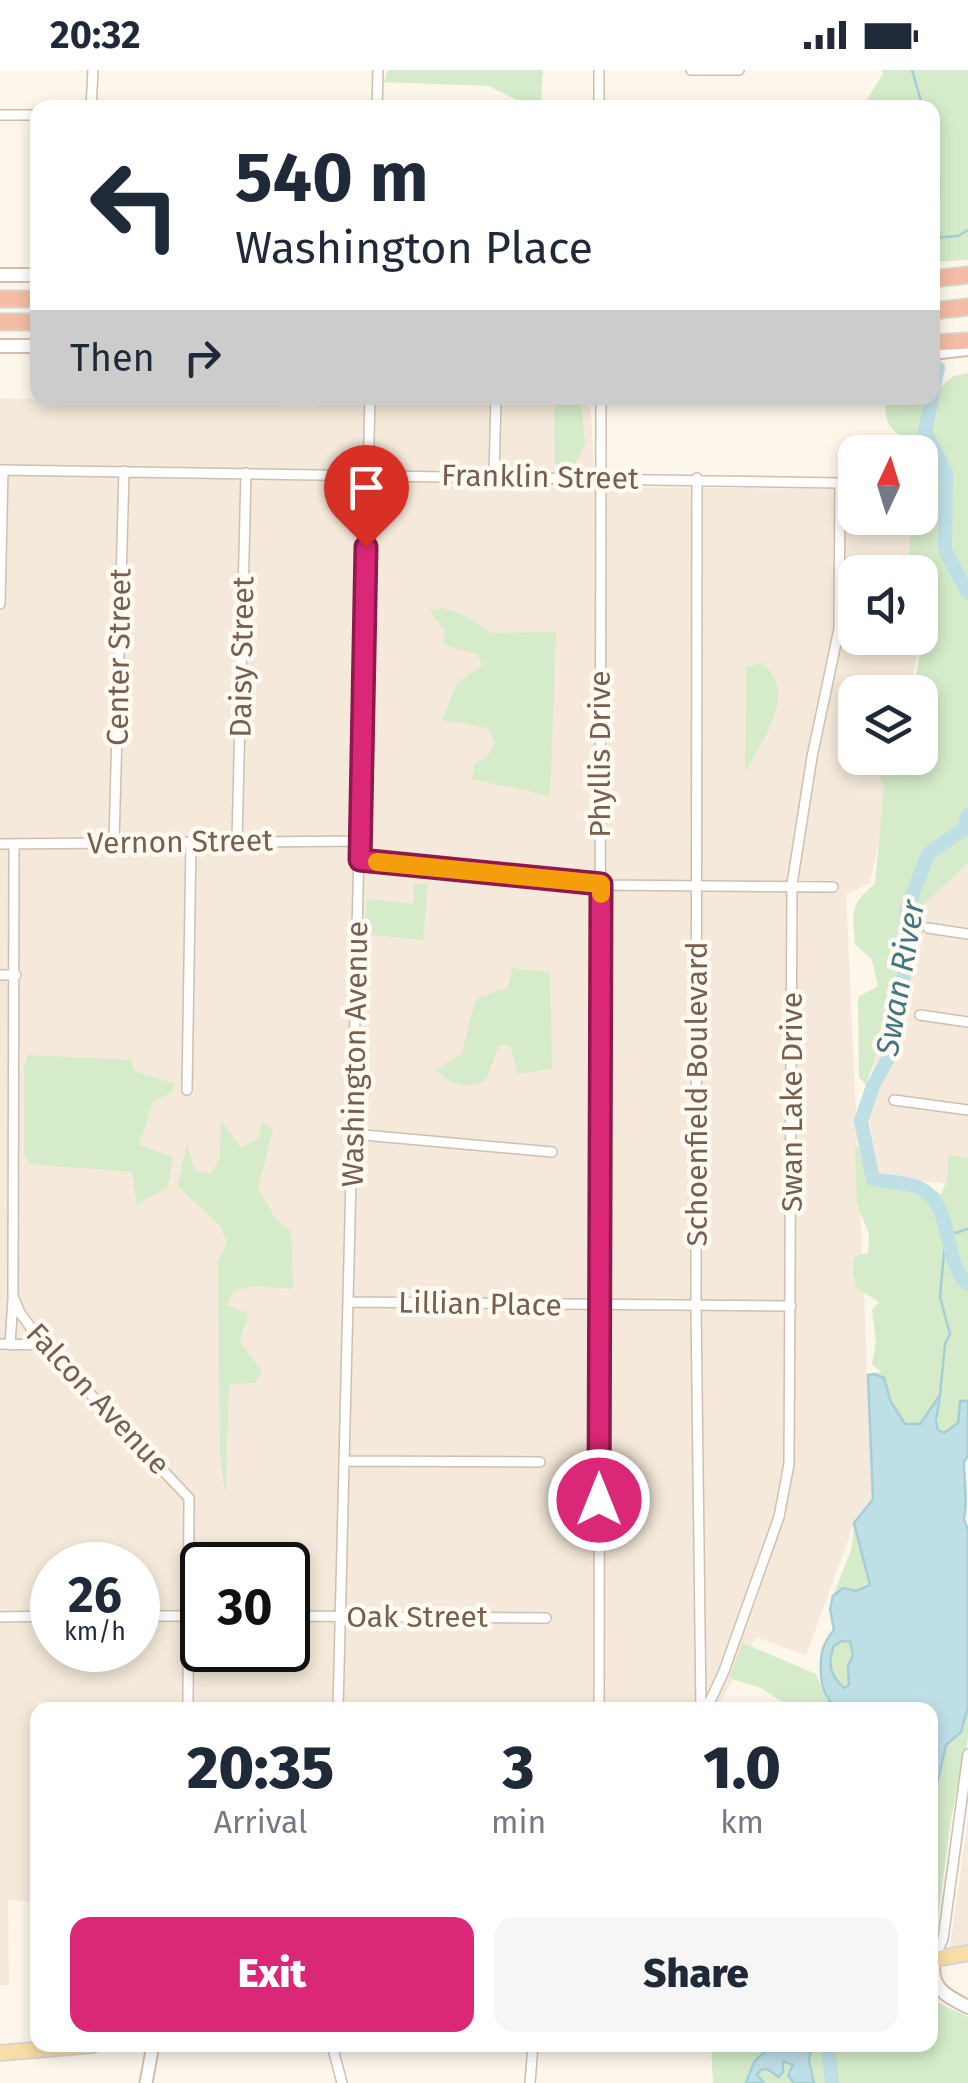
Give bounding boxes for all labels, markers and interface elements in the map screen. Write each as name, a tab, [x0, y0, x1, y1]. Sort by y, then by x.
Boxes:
text: 20:32	[50, 12, 141, 58]
text: 540 m	[235, 136, 429, 220]
icon: left	[70, 140, 200, 270]
text: Washington Place	[235, 221, 593, 275]
icon: right	[175, 330, 230, 385]
text: Then	[70, 335, 155, 381]
north arrow	[838, 435, 938, 535]
map controls	[838, 435, 938, 775]
pin	[324, 445, 409, 548]
street label: Franklin Street	[441, 457, 639, 497]
icon: arrive	[339, 460, 394, 515]
button: sound	[838, 555, 938, 655]
street label: Center Street	[99, 568, 139, 746]
street label: Daisy Street	[223, 576, 261, 738]
street label: Phyllis Drive	[582, 670, 618, 838]
button: layers	[838, 675, 938, 775]
street label: Vernon Street	[87, 822, 273, 862]
water label: Swan River	[867, 895, 933, 1060]
street label: Washington Avenue	[335, 921, 375, 1187]
street label: Schoenfield Boulevard	[679, 941, 715, 1247]
street label: Swan Lake Drive	[774, 992, 810, 1212]
street label: Lillian Place	[398, 1285, 562, 1323]
street label: Falcon Avenue	[19, 1316, 177, 1482]
position arrow	[547, 1448, 651, 1552]
speed limit sign: 30	[180, 1542, 310, 1672]
text: 26	[68, 1565, 122, 1625]
street label: Oak Street	[346, 1599, 488, 1635]
text: km/h	[64, 1617, 126, 1647]
text: 20:35	[187, 1732, 334, 1804]
text: 3	[503, 1732, 534, 1804]
text: 1.0	[703, 1732, 781, 1804]
text: Arrival	[214, 1803, 307, 1841]
text: min	[491, 1803, 546, 1841]
text: km	[720, 1803, 764, 1841]
button: Exit	[70, 1917, 474, 2032]
button: Share	[494, 1917, 898, 2032]

